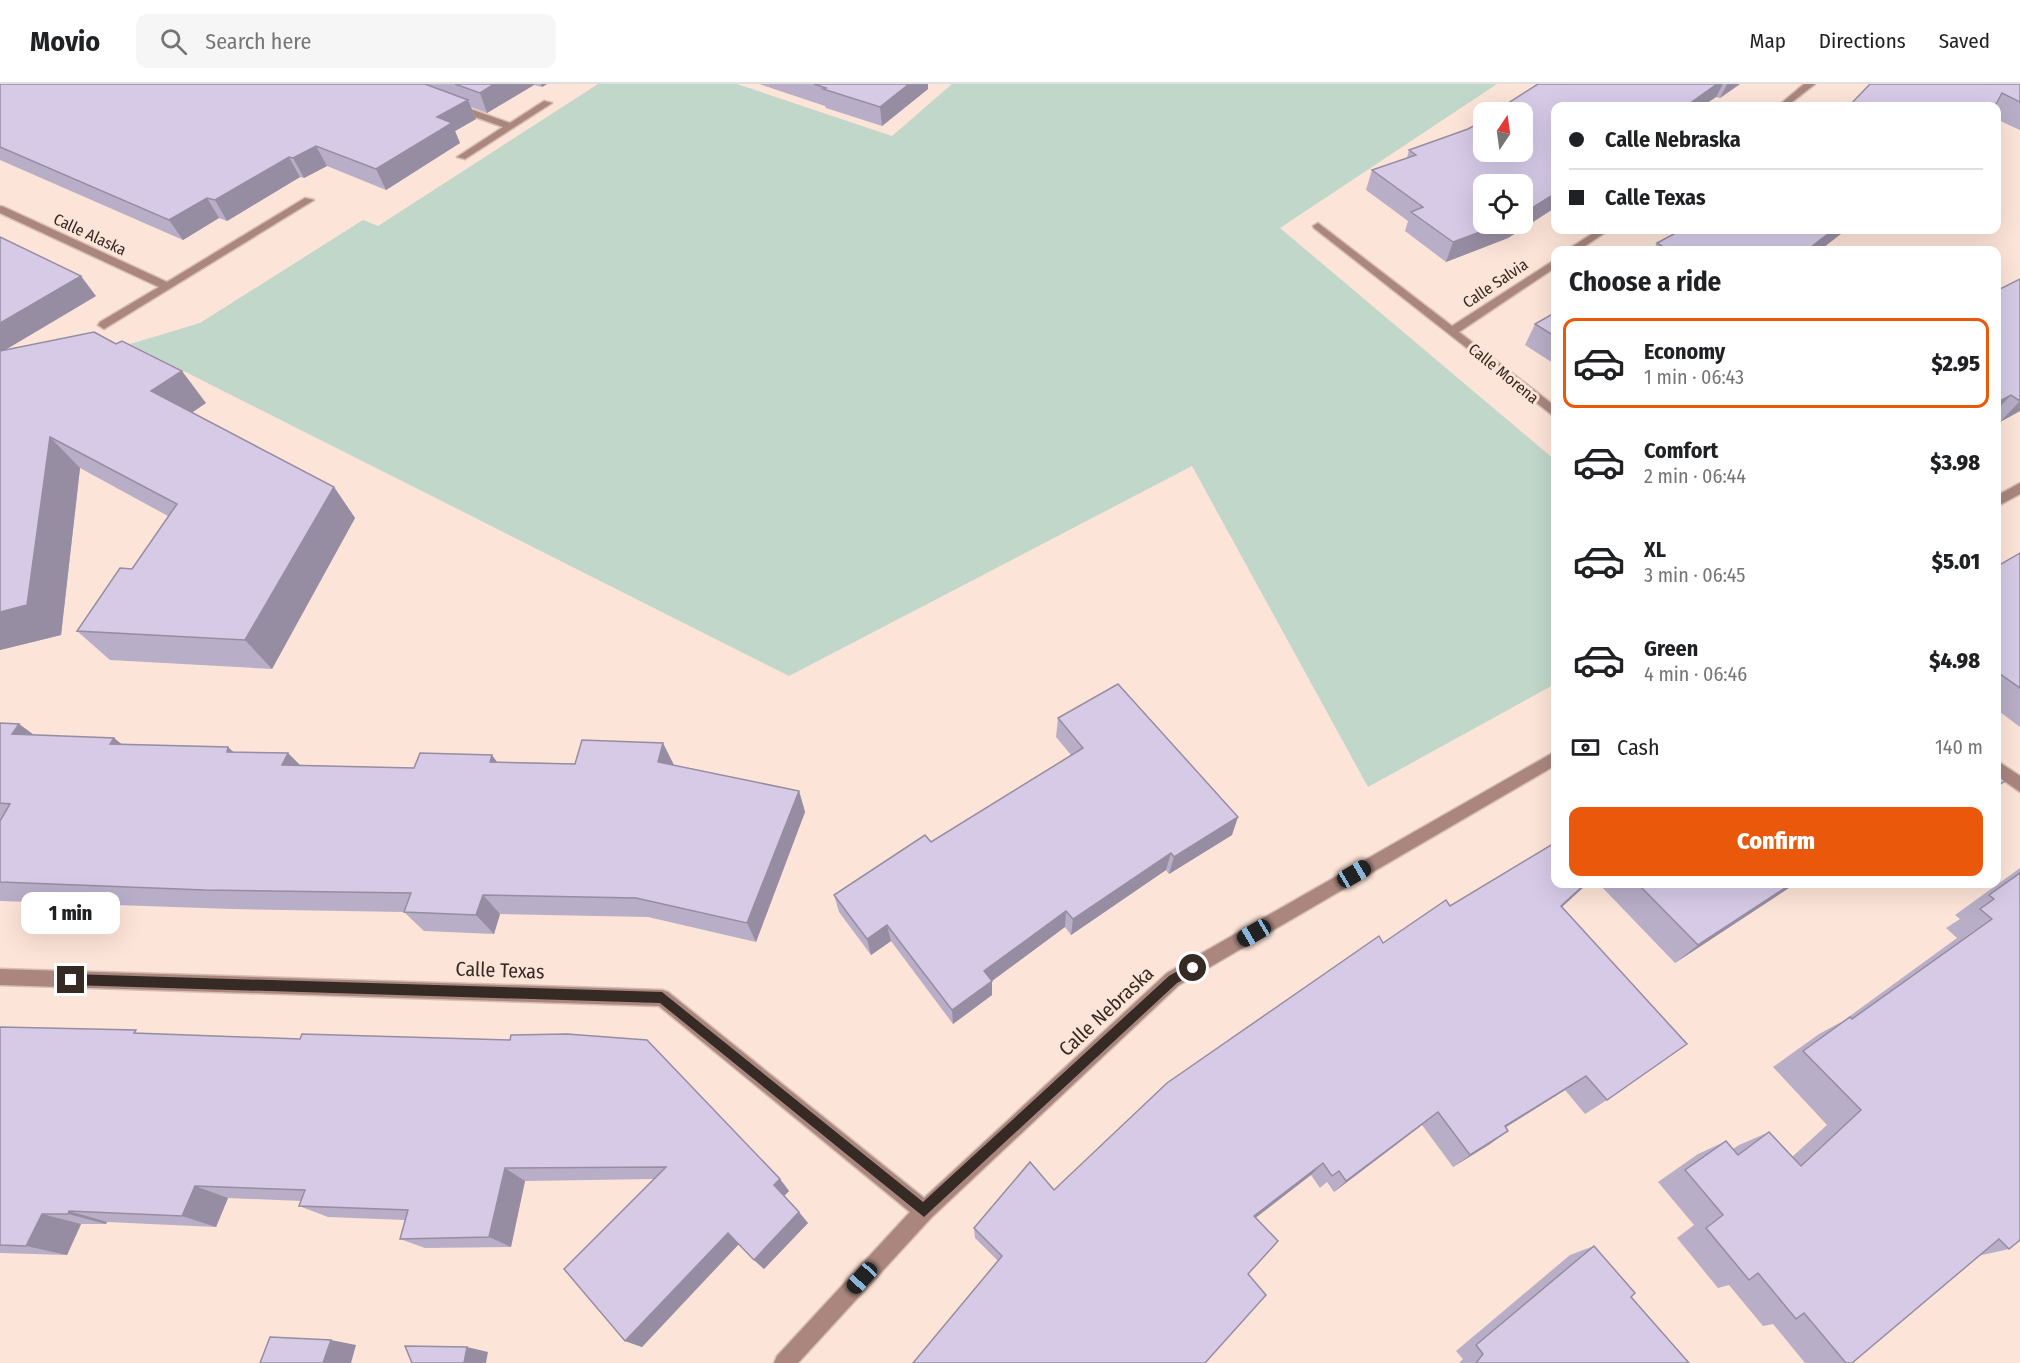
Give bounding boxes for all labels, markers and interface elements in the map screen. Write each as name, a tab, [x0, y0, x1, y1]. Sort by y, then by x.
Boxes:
search box	[136, 14, 556, 68]
text: Movio	[30, 25, 100, 58]
icon: search	[157, 25, 190, 58]
text: Search here	[205, 28, 311, 55]
text: Map	[1749, 28, 1786, 54]
text: Directions	[1819, 28, 1906, 54]
text: Saved	[1939, 28, 1990, 54]
north arrow	[1473, 102, 1533, 162]
map controls	[1473, 102, 1533, 234]
text: Calle Nebraska	[1605, 126, 1741, 153]
button: locate	[1473, 174, 1533, 234]
text: Calle Texas	[1605, 184, 1706, 211]
street label: Calle Alaska	[50, 209, 129, 260]
street label: Calle Salvia	[1459, 255, 1532, 312]
text: Choose a ride	[1569, 266, 1721, 298]
icon: car	[1572, 336, 1626, 390]
text: Economy	[1644, 338, 1725, 365]
street label: Calle Morena	[1465, 339, 1543, 408]
text: $2.95	[1932, 350, 1980, 377]
text: 1 min · 06:43	[1644, 365, 1744, 389]
icon: car	[1572, 435, 1626, 489]
text: Comfort	[1644, 437, 1718, 464]
text: $3.98	[1930, 449, 1980, 476]
text: 2 min · 06:44	[1644, 464, 1746, 488]
icon: car	[1572, 534, 1626, 588]
text: XL	[1644, 536, 1666, 563]
text: $5.01	[1932, 548, 1980, 575]
text: 3 min · 06:45	[1644, 563, 1745, 587]
icon: car	[1572, 633, 1626, 687]
text: Green	[1644, 635, 1698, 662]
text: $4.98	[1929, 647, 1980, 674]
text: 4 min · 06:46	[1644, 662, 1747, 686]
icon: cash	[1569, 731, 1602, 764]
text: Cash	[1617, 734, 1660, 761]
text: 140 m	[1935, 735, 1983, 759]
button: Confirm	[1569, 807, 1983, 876]
car	[1334, 857, 1374, 891]
callout: 1 min	[22, 893, 121, 935]
text: 1 min	[49, 901, 92, 925]
car	[1234, 916, 1274, 950]
route start	[1179, 954, 1206, 981]
street label: Calle Texas	[455, 956, 545, 984]
street label: Calle Nebraska	[1054, 961, 1158, 1061]
route end	[57, 966, 84, 993]
car	[843, 1259, 881, 1297]

